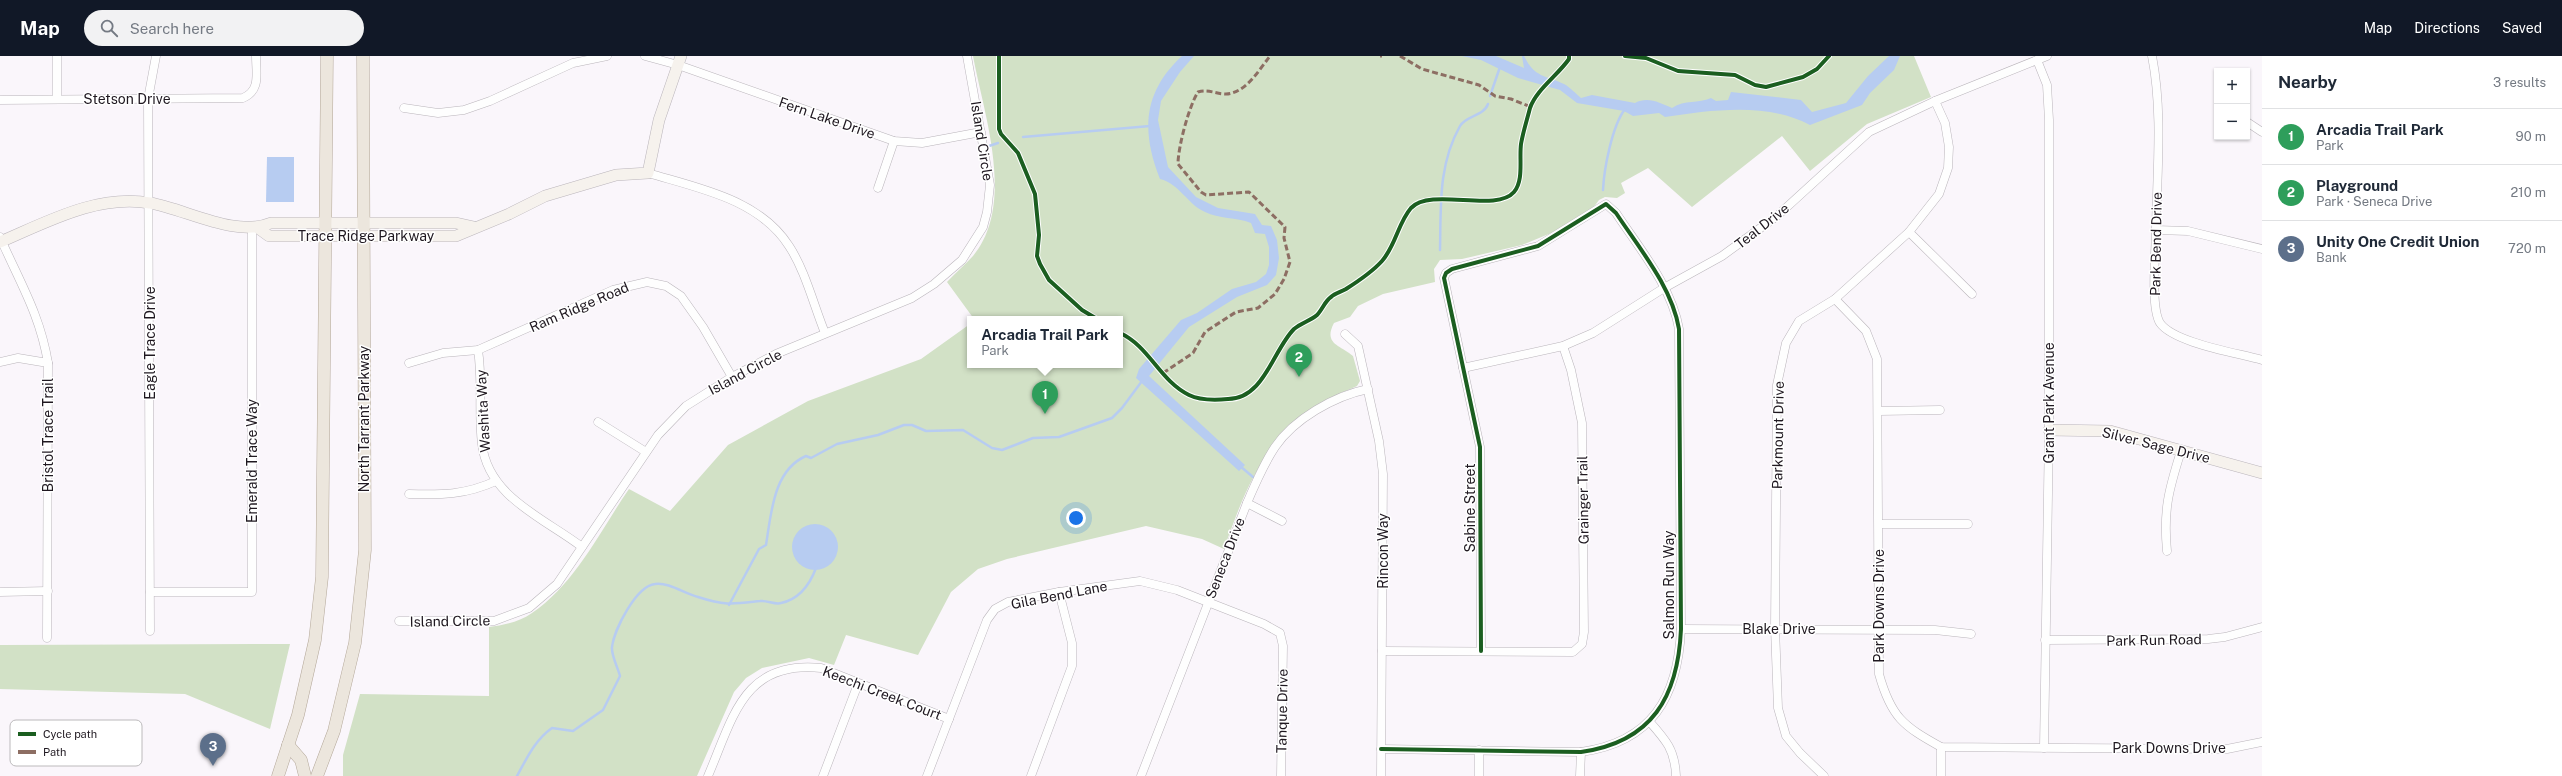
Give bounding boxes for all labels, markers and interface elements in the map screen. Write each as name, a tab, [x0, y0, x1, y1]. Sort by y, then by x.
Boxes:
search box	[84, 10, 364, 46]
text: Map	[20, 17, 60, 39]
icon: search	[98, 17, 120, 39]
text: Search here	[130, 20, 214, 37]
text: Map	[2364, 20, 2392, 36]
text: Directions	[2414, 20, 2480, 36]
text: Saved	[2502, 20, 2542, 36]
map controls	[2214, 68, 2250, 140]
button: +	[2214, 68, 2250, 104]
text: Nearby	[2278, 72, 2337, 92]
text: 3 results	[2493, 75, 2546, 90]
street label: Stetson Drive	[83, 91, 171, 107]
street label: Fern Lake Drive	[777, 94, 877, 142]
street label: Island Circle	[968, 100, 996, 182]
button: −	[2214, 104, 2250, 140]
text: Arcadia Trail Park	[2316, 121, 2444, 138]
text: 1	[2288, 129, 2294, 144]
text: 90 m	[2516, 129, 2546, 144]
text: Park	[2316, 138, 2344, 153]
text: Playground	[2316, 177, 2398, 194]
text: 2	[2287, 185, 2295, 200]
text: 210 m	[2511, 185, 2546, 200]
street label: Park Bend Drive	[2147, 192, 2165, 296]
text: Park · Seneca Drive	[2316, 194, 2432, 209]
street label: Teal Drive	[1732, 200, 1792, 252]
street label: Trace Ridge Parkway	[298, 228, 435, 244]
text: Unity One Credit Union	[2316, 233, 2480, 250]
text: 3	[2287, 241, 2295, 256]
text: 720 m	[2508, 241, 2546, 256]
text: Bank	[2316, 250, 2347, 265]
street label: Ram Ridge Road	[527, 279, 631, 335]
street label: Eagle Trace Drive	[142, 286, 158, 400]
popup	[967, 316, 1123, 368]
text: Arcadia Trail Park	[981, 326, 1109, 343]
street label: Grant Park Avenue	[2041, 342, 2057, 464]
text: Park	[981, 343, 1009, 358]
pin: 2	[1286, 344, 1312, 377]
street label: North Tarrant Parkway	[356, 345, 372, 492]
street label: Island Circle	[706, 346, 784, 398]
street label: Washita Way	[473, 369, 493, 453]
street label: Bristol Trace Trail	[40, 378, 56, 492]
pin: 1	[1032, 381, 1058, 414]
street label: Parkmount Drive	[1769, 381, 1787, 489]
street label: Emerald Trace Way	[244, 398, 260, 523]
street label: Silver Sage Drive	[2100, 424, 2212, 466]
street label: Grainger Trail	[1574, 455, 1592, 545]
street label: Sabine Street	[1462, 463, 1478, 553]
your location	[1066, 508, 1086, 528]
street label: Rincon Way	[1375, 513, 1391, 589]
street label: Seneca Drive	[1202, 515, 1248, 601]
street label: Salmon Run Way	[1661, 530, 1677, 640]
street label: Park Downs Drive	[1871, 549, 1887, 663]
street label: Gila Bend Lane	[1009, 578, 1109, 612]
street label: Island Circle	[410, 612, 491, 630]
street label: Blake Drive	[1742, 621, 1816, 637]
street label: Park Run Road	[2106, 631, 2202, 649]
street label: Keechi Creek Court	[820, 663, 944, 723]
street label: Tanque Drive	[1273, 669, 1291, 753]
legend	[10, 720, 142, 766]
text: Cycle path	[43, 728, 97, 740]
pin: 3	[200, 733, 226, 766]
street label: Park Downs Drive	[2112, 740, 2226, 756]
text: Path	[43, 746, 66, 758]

